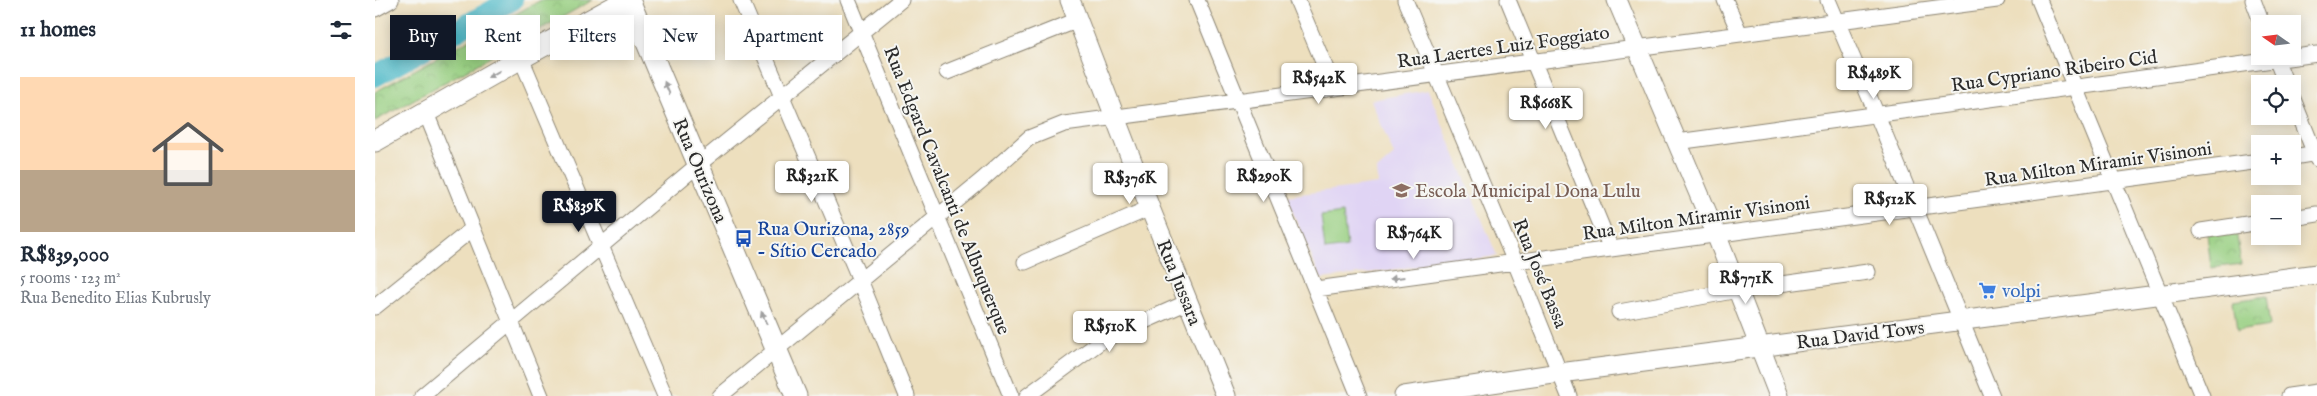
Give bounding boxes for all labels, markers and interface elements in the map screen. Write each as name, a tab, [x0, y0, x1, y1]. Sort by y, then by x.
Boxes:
chip: Buy	[390, 15, 456, 60]
chip: Rent	[466, 15, 540, 60]
chip: Filters	[550, 15, 634, 60]
chip: New	[644, 15, 715, 60]
chip: Apartment	[725, 15, 842, 60]
north arrow	[2251, 15, 2301, 65]
map controls	[2251, 15, 2301, 245]
icon: filters	[327, 16, 355, 44]
text: 11 homes	[20, 17, 96, 44]
street label: Rua Laertes Luiz Foggiato	[1396, 21, 1611, 75]
street label: Rua Edgard Cavalcanti de Albuquerque	[877, 43, 1015, 339]
street label: Rua Cypriano Ribeiro Cid	[1950, 46, 2160, 98]
pin: R$489K	[1833, 58, 1915, 100]
pin: R$542K	[1278, 62, 1360, 105]
text: R$489K	[1847, 64, 1901, 84]
one-way arrow	[487, 69, 500, 78]
text: R$542K	[1292, 69, 1346, 89]
button: locate	[2251, 75, 2301, 125]
one-way arrow	[662, 81, 670, 95]
pin: R$668K	[1505, 88, 1587, 130]
text: R$668K	[1520, 94, 1572, 114]
icon: home	[143, 109, 233, 199]
street label: Rua Ourizona	[666, 115, 732, 228]
button: +	[2251, 135, 2301, 185]
street label: Rua Milton Miramir Visinoni	[1983, 137, 2214, 193]
pin: R$321K	[771, 160, 853, 203]
pin: R$290K	[1223, 160, 1305, 203]
pin: R$376K	[1089, 162, 1171, 205]
text: R$321K	[786, 167, 838, 187]
text: R$290K	[1237, 167, 1291, 187]
text: R$376K	[1104, 169, 1156, 189]
school or university icon: Escola Municipal Dona Lulu	[1391, 180, 1411, 200]
place label: Escola Municipal Dona Lulu	[1415, 180, 1641, 204]
pin: R$512K	[1849, 184, 1931, 226]
pin: R$839K	[538, 190, 620, 233]
text: R$512K	[1864, 190, 1916, 210]
street label: Rua Milton Miramir Visinoni	[1581, 191, 1812, 247]
button: −	[2251, 195, 2301, 245]
text: R$839K	[553, 197, 605, 217]
street label: Rua José Bassa	[1506, 215, 1572, 333]
place label: Rua Ourizona, 2859 - Sítio Cercado	[757, 218, 910, 264]
pin: R$764K	[1373, 218, 1455, 260]
text: R$764K	[1387, 224, 1441, 244]
bus stop icon: Rua Ourizona, 2859 - Sítio Cercado	[733, 229, 753, 249]
street label: Rua Jussara	[1150, 236, 1207, 330]
text: R$839,000	[20, 242, 109, 269]
pin: R$771K	[1705, 262, 1787, 305]
text: 5 rooms · 123 m²	[20, 269, 121, 289]
text: R$771K	[1719, 269, 1773, 289]
one-way arrow	[1389, 274, 1405, 282]
supermarket icon: volpi	[1978, 280, 1998, 300]
place label: volpi	[2002, 280, 2041, 304]
text: Rua Benedito Elias Kubrusly	[20, 289, 211, 309]
pin: R$510K	[1069, 310, 1151, 353]
one-way arrow	[760, 311, 767, 326]
street label: Rua David Tows	[1795, 316, 1926, 356]
text: R$510K	[1084, 317, 1136, 337]

